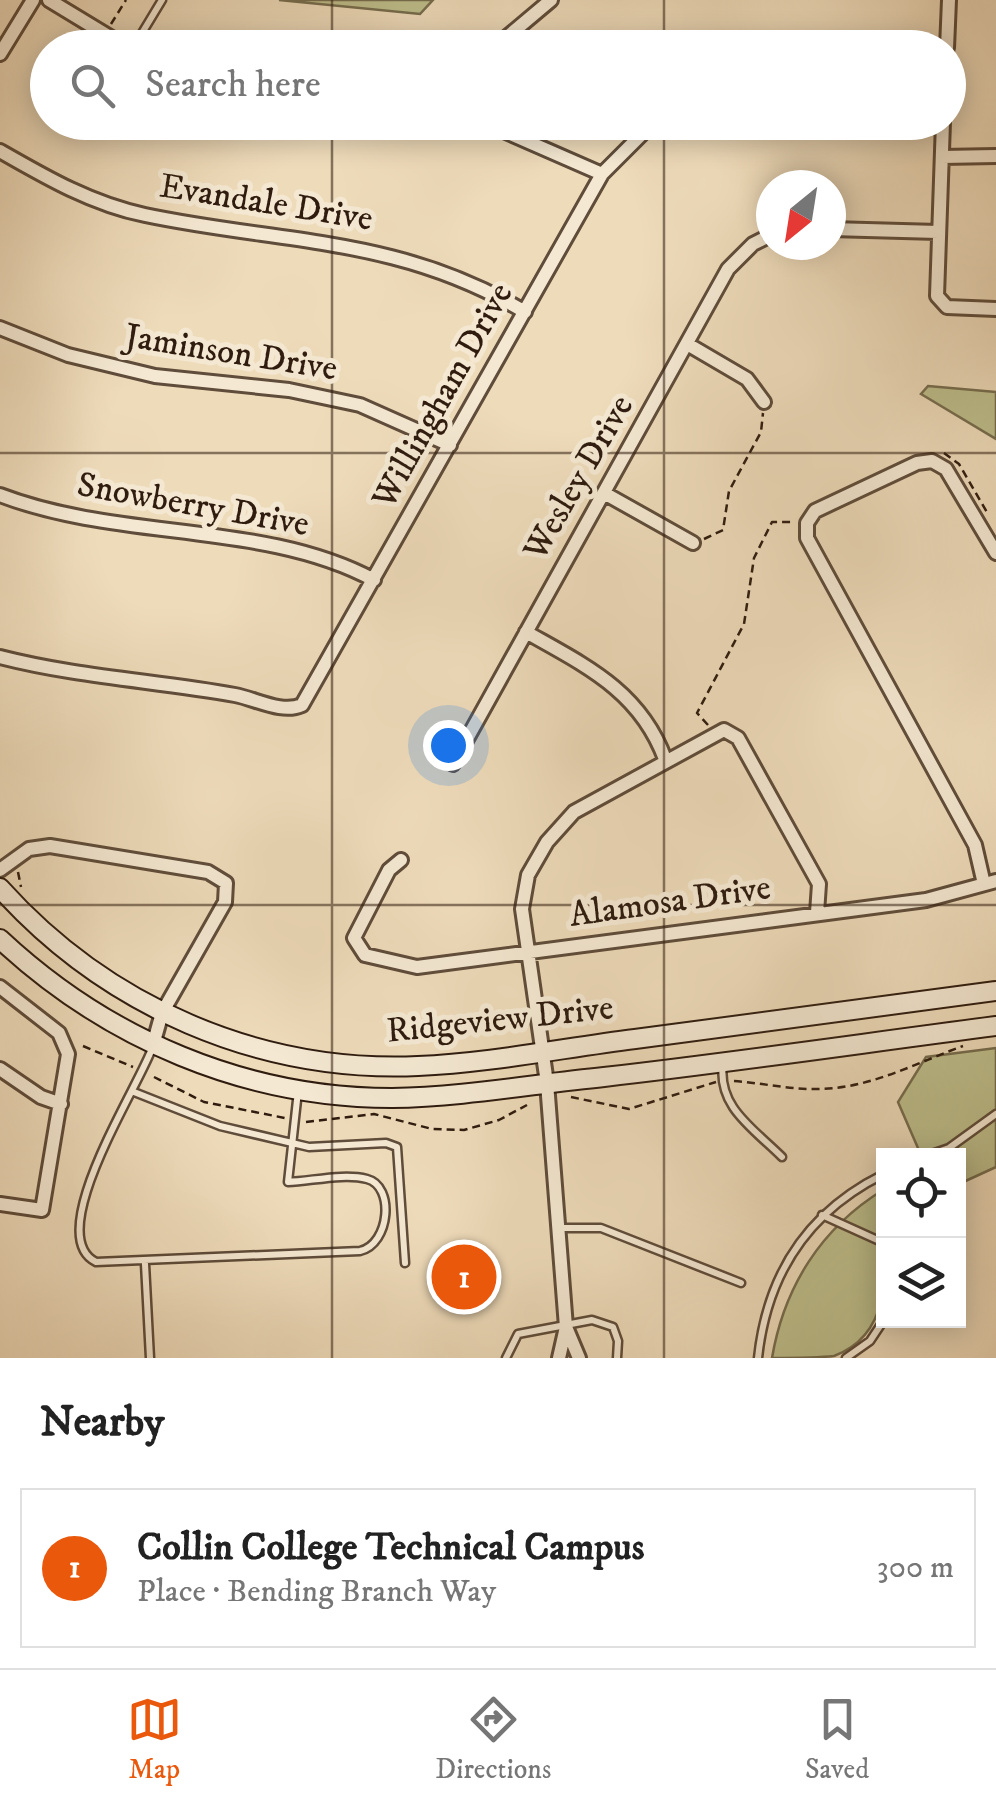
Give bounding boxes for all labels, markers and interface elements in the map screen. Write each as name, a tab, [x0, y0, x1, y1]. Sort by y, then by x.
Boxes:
search box	[30, 30, 966, 140]
icon: search	[65, 58, 120, 113]
text: Search here	[145, 61, 321, 109]
street label: Evandale Drive	[156, 164, 376, 242]
north arrow	[756, 170, 846, 260]
street label: Willingham Drive	[362, 275, 523, 517]
street label: Jaminson Drive	[119, 314, 340, 391]
street label: Wesley Drive	[514, 388, 644, 569]
street label: Snowberry Drive	[74, 463, 312, 547]
your location	[423, 720, 474, 771]
street label: Alamosa Drive	[566, 866, 774, 938]
street label: Ridgeview Drive	[384, 986, 616, 1054]
map controls	[876, 1148, 966, 1328]
button: locate	[876, 1148, 966, 1238]
button: layers	[876, 1238, 966, 1328]
pin: 1	[432, 1240, 496, 1314]
text: Nearby	[40, 1397, 164, 1449]
text: Collin College Technical Campus	[137, 1524, 644, 1572]
text: 1	[69, 1548, 80, 1588]
text: 300 m	[877, 1548, 954, 1588]
text: Place · Bending Branch Way	[137, 1572, 496, 1612]
tab: Map	[127, 1692, 182, 1787]
tab: Directions	[435, 1692, 551, 1787]
tab: Saved	[805, 1692, 869, 1787]

